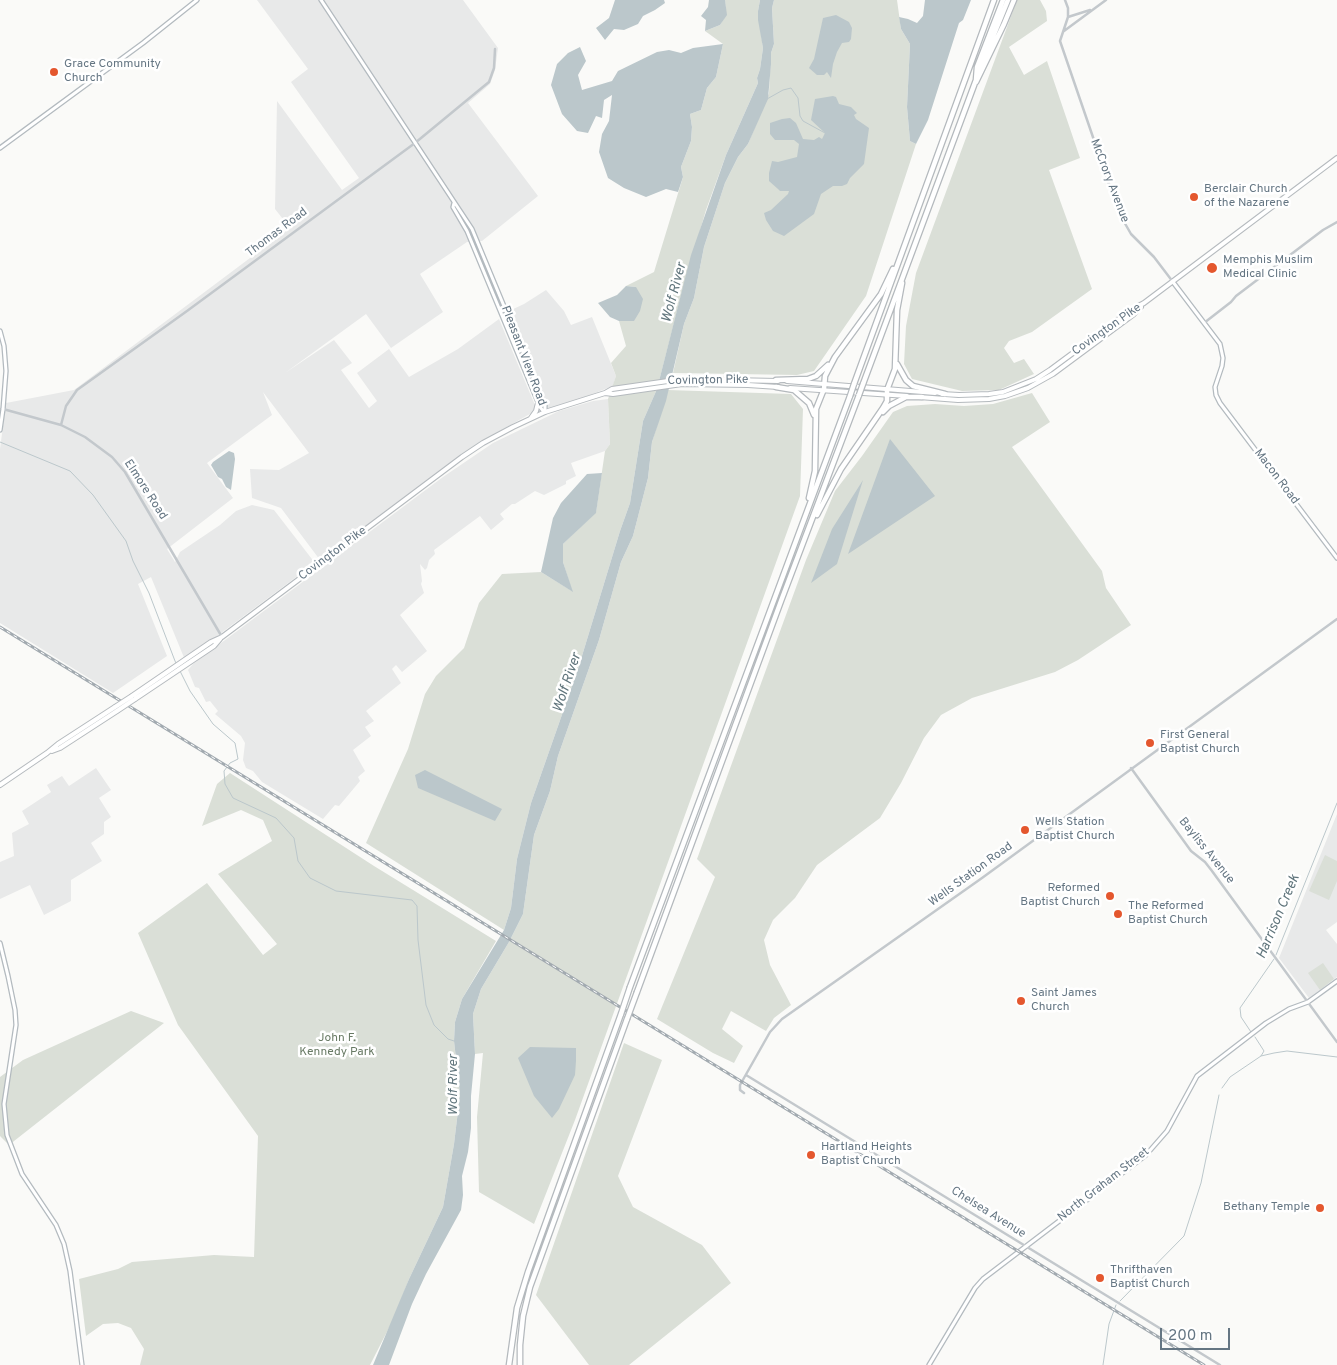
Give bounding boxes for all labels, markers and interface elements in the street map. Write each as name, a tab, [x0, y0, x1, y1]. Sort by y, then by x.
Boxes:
place label: Grace Community Church	[64, 58, 161, 86]
marker: Grace Community Church	[48, 66, 60, 78]
street label: McCrory Avenue	[1086, 137, 1132, 225]
place label: Berclair Church of the Nazarene	[1204, 183, 1289, 211]
marker: Berclair Church of the Nazarene	[1188, 191, 1200, 203]
street label: Thomas Road	[243, 205, 311, 261]
place label: Memphis Muslim Medical Clinic	[1223, 254, 1313, 282]
water label: Wolf River	[659, 261, 691, 325]
marker: Memphis Muslim Medical Clinic	[1205, 261, 1219, 275]
street label: Covington Pike	[1070, 301, 1144, 359]
street label: Pleasant View Road	[497, 304, 549, 408]
street label: Covington Pike	[667, 373, 749, 389]
street label: Macon Road	[1250, 446, 1302, 508]
street label: Elmore Road	[120, 457, 170, 523]
street label: Covington Pike	[296, 524, 370, 584]
water label: Wolf River	[550, 651, 586, 715]
place label: First General Baptist Church	[1160, 729, 1240, 757]
marker: First General Baptist Church	[1144, 737, 1156, 749]
street label: Bayliss Avenue	[1175, 815, 1237, 887]
place label: Wells Station Baptist Church	[1035, 816, 1115, 844]
marker: Wells Station Baptist Church	[1019, 824, 1031, 836]
street label: Wells Station Road	[926, 840, 1016, 910]
water label: Harrison Creek	[1254, 872, 1304, 962]
place label: Reformed Baptist Church	[1020, 882, 1100, 910]
marker: Reformed Baptist Church	[1104, 890, 1116, 902]
place label: The Reformed Baptist Church	[1128, 900, 1208, 928]
marker: The Reformed Baptist Church	[1112, 908, 1124, 920]
place label: Saint James Church	[1031, 987, 1097, 1015]
marker: Saint James Church	[1015, 995, 1027, 1007]
park label: John F. Kennedy Park	[299, 1032, 375, 1060]
water label: Wolf River	[446, 1054, 462, 1116]
place label: Hartland Heights Baptist Church	[821, 1141, 912, 1169]
street label: North Graham Street	[1055, 1145, 1153, 1225]
marker: Hartland Heights Baptist Church	[805, 1149, 817, 1161]
street label: Chelsea Avenue	[948, 1184, 1028, 1242]
place label: Bethany Temple	[1223, 1201, 1310, 1215]
marker: Bethany Temple	[1314, 1202, 1326, 1214]
place label: Thrifthaven Baptist Church	[1110, 1264, 1190, 1292]
marker: Thrifthaven Baptist Church	[1094, 1272, 1106, 1284]
scale bar	[1162, 1318, 1232, 1350]
text: 200 m	[1168, 1327, 1213, 1346]

